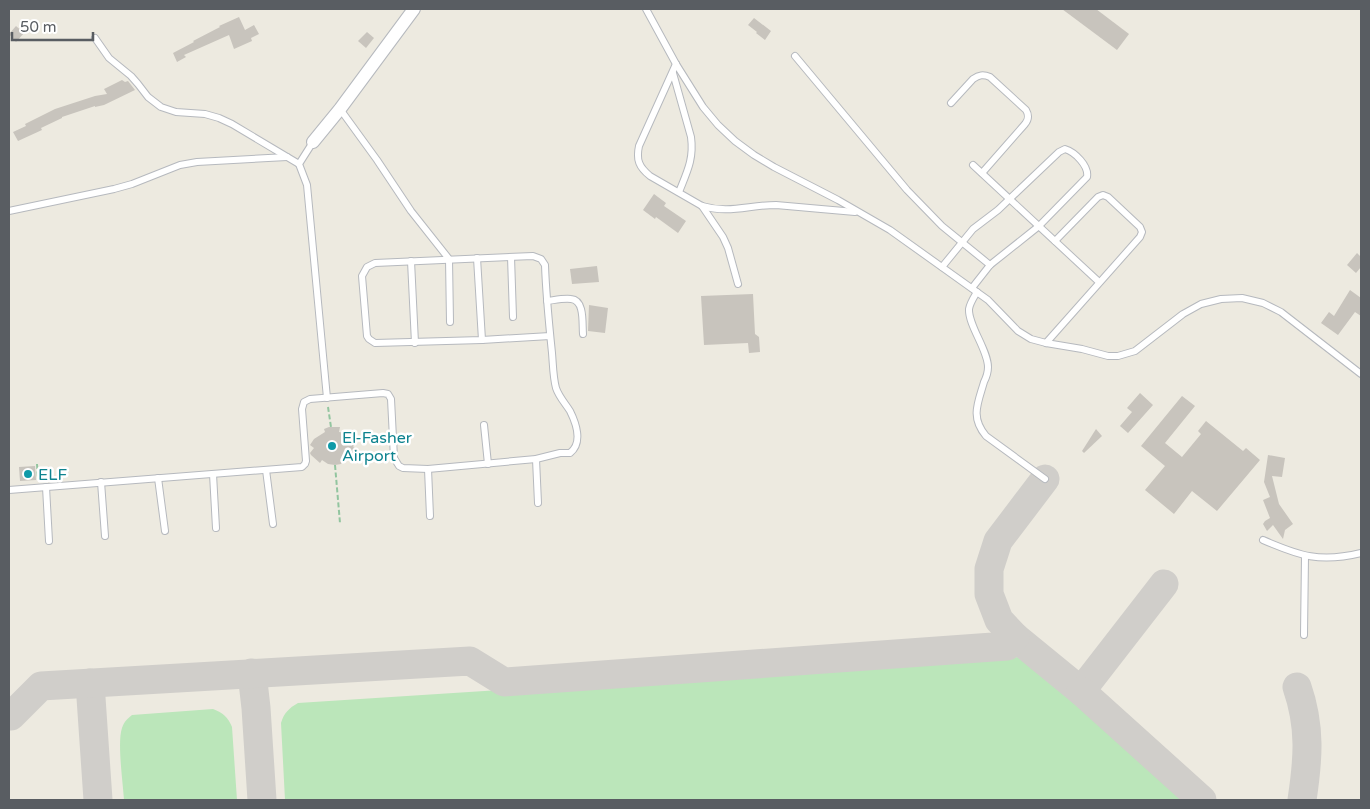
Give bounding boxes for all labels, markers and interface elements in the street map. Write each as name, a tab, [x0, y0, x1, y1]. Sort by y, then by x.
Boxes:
scale bar	[12, 10, 94, 42]
text: 50 m	[20, 18, 57, 36]
place label: El-Fasher Airport	[342, 428, 413, 466]
marker: El-Fasher Airport	[326, 440, 338, 452]
place label: ELF	[38, 465, 67, 485]
marker: ELF	[22, 468, 34, 480]

